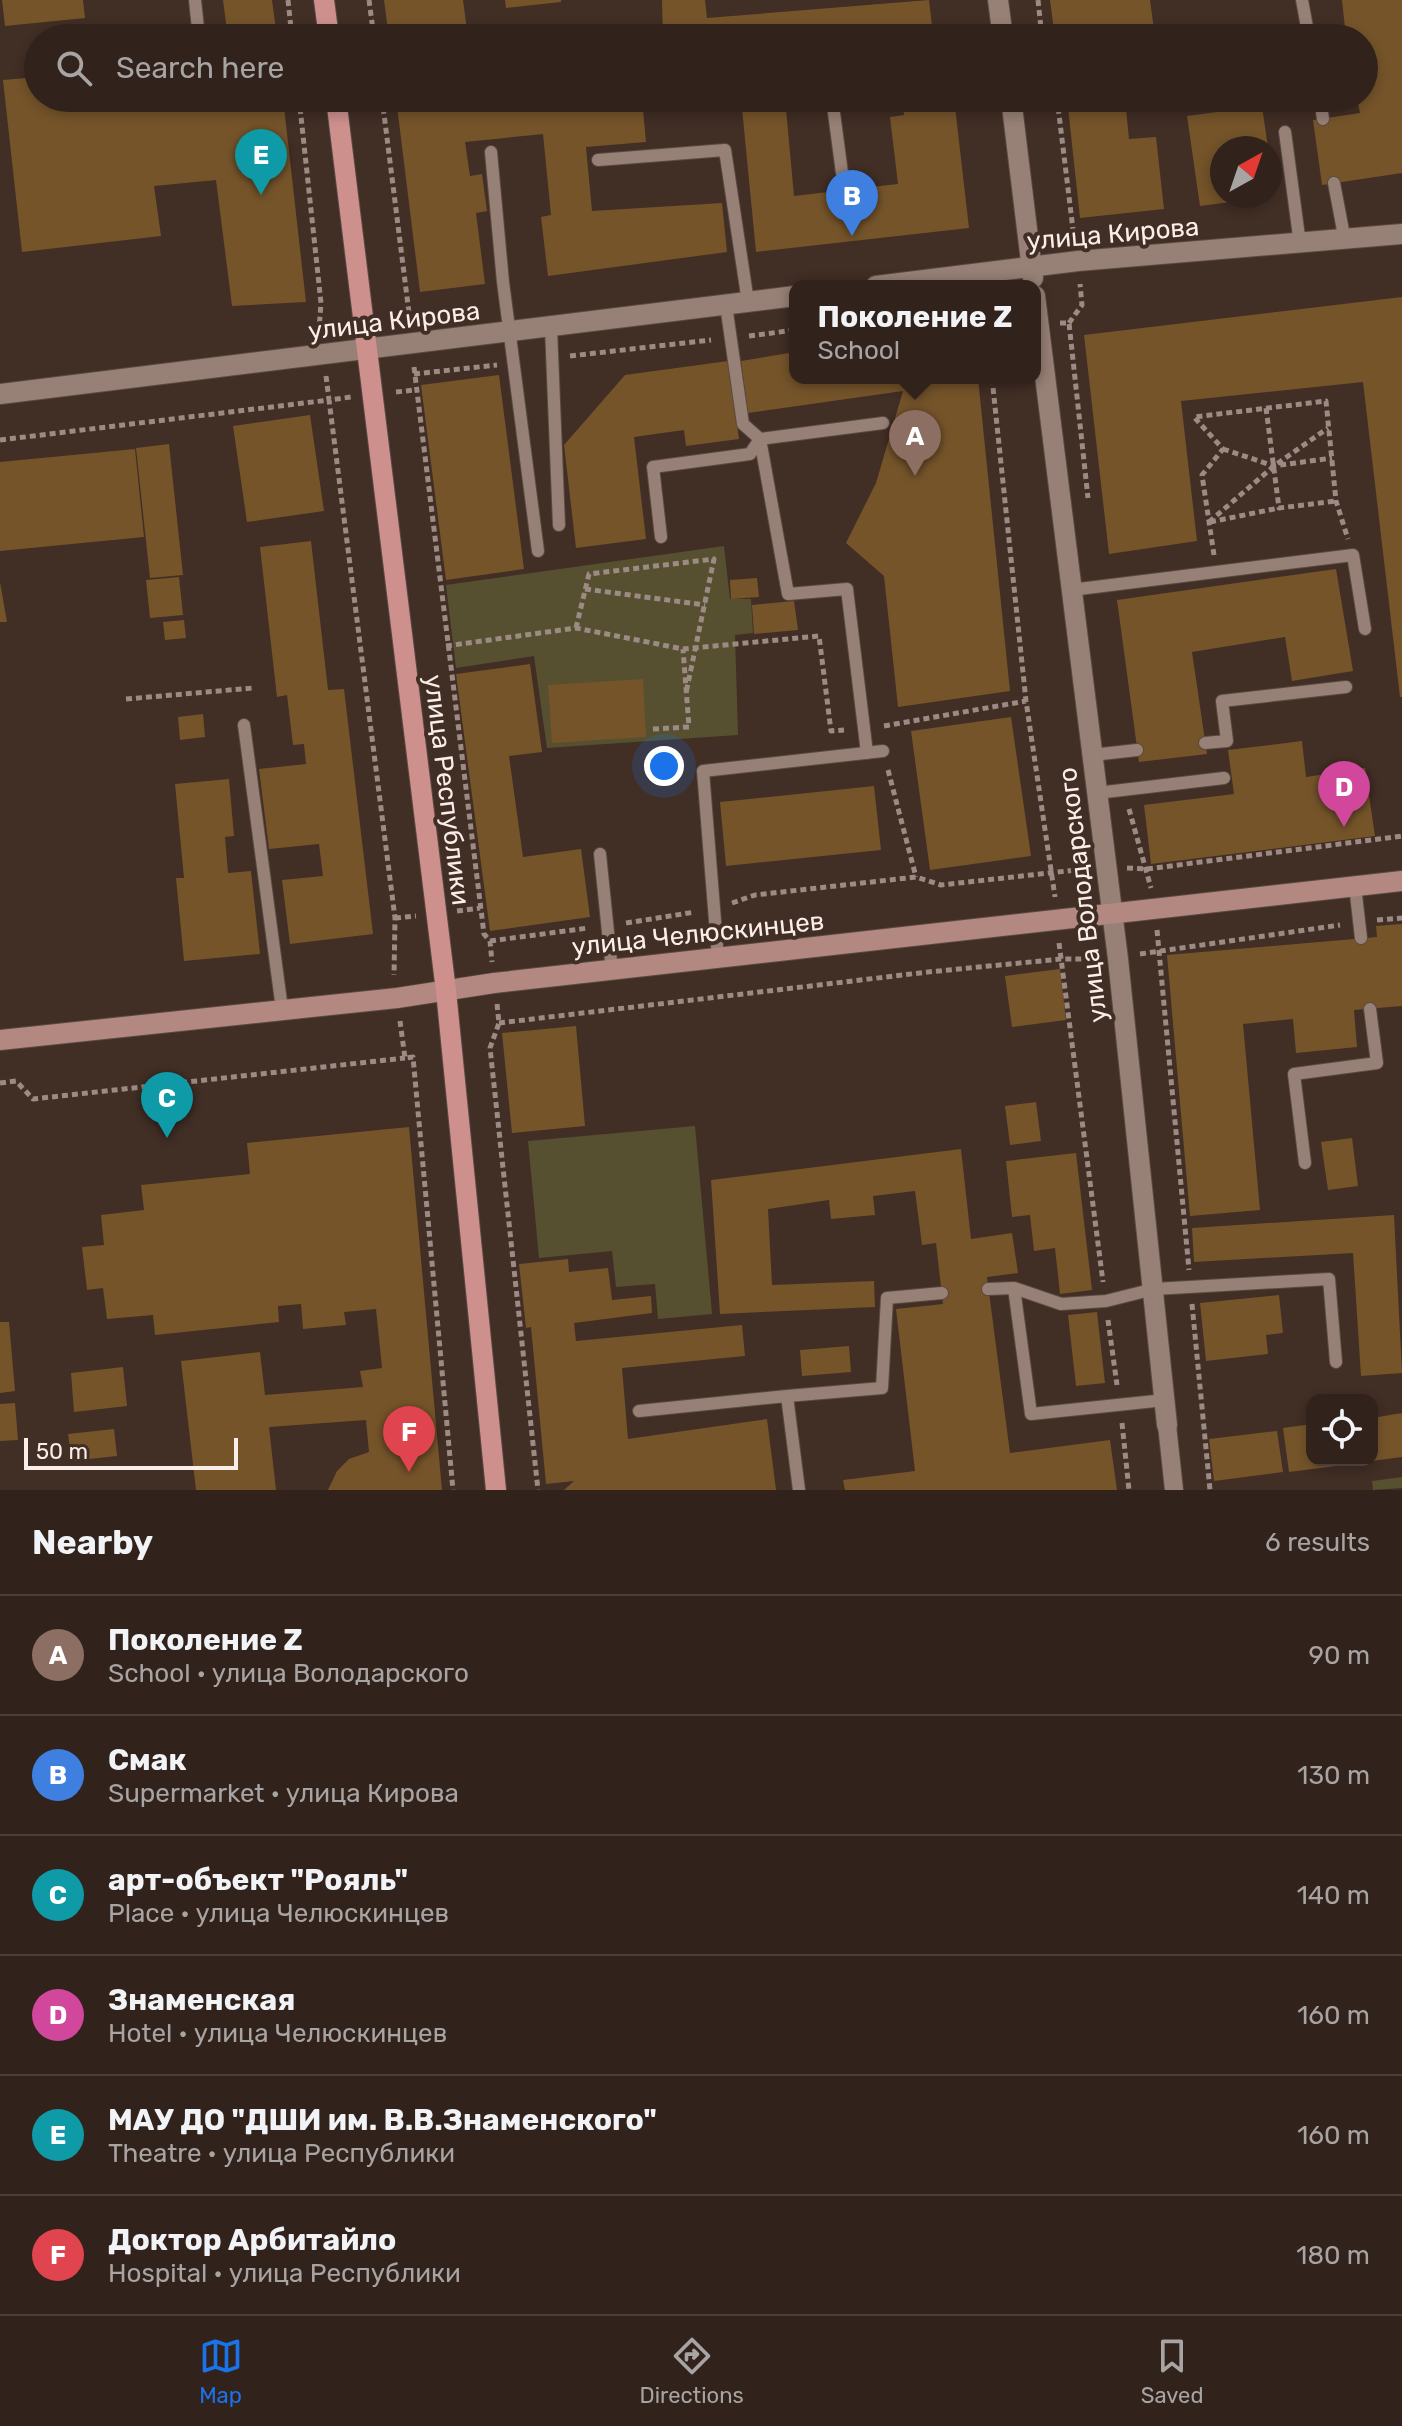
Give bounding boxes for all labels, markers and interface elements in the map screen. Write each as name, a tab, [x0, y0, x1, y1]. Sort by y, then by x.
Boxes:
search box	[24, 24, 1378, 112]
icon: search	[52, 46, 96, 90]
text: Search here	[116, 50, 284, 86]
pin: E	[235, 129, 287, 195]
north arrow	[1210, 136, 1282, 208]
pin: B	[826, 170, 878, 236]
street label: улица Кирова	[1025, 211, 1201, 257]
popup	[789, 280, 1041, 384]
street label: улица Кирова	[306, 295, 482, 347]
text: Поколение Z	[818, 299, 1012, 335]
text: School	[818, 335, 900, 366]
pin: A	[889, 410, 941, 476]
street label: улица Республики	[417, 673, 477, 907]
your location	[644, 746, 684, 786]
pin: D	[1318, 761, 1370, 827]
street label: улица Володарского	[1052, 766, 1114, 1024]
street label: улица Челюскинцев	[570, 905, 826, 963]
pin: C	[141, 1072, 193, 1138]
map controls	[1306, 1394, 1378, 1466]
button: locate	[1306, 1394, 1378, 1466]
pin: F	[383, 1406, 435, 1472]
scale bar	[24, 1434, 238, 1470]
text: 50 m	[36, 1438, 88, 1465]
text: Nearby	[32, 1522, 153, 1563]
text: 6 results	[1265, 1527, 1370, 1558]
text: Поколение Z	[108, 1622, 303, 1658]
text: A	[49, 1640, 67, 1671]
text: 90 m	[1309, 1640, 1370, 1671]
text: School · улица Володарского	[108, 1658, 469, 1689]
text: Смак	[108, 1742, 187, 1778]
text: B	[49, 1760, 67, 1791]
text: 130 m	[1297, 1760, 1370, 1791]
text: Supermarket · улица Кирова	[108, 1778, 459, 1809]
text: арт-объект "Рояль"	[108, 1862, 408, 1898]
text: C	[49, 1880, 67, 1911]
text: 140 m	[1297, 1880, 1370, 1911]
text: Place · улица Челюскинцев	[108, 1898, 449, 1929]
text: Знаменская	[108, 1982, 295, 2018]
text: D	[49, 2000, 67, 2031]
text: 160 m	[1297, 2000, 1370, 2031]
text: Hotel · улица Челюскинцев	[108, 2018, 447, 2049]
text: МАУ ДО "ДШИ им. В.В.Знаменского"	[108, 2102, 657, 2138]
text: E	[50, 2120, 66, 2151]
text: 160 m	[1297, 2120, 1370, 2151]
text: Theatre · улица Республики	[108, 2138, 455, 2169]
text: Доктор Арбитайло	[108, 2222, 396, 2258]
text: F	[50, 2240, 66, 2271]
text: 180 m	[1296, 2240, 1370, 2271]
text: Hospital · улица Республики	[108, 2258, 461, 2289]
tab: Map	[199, 2334, 243, 2409]
tab: Directions	[640, 2334, 744, 2409]
tab: Saved	[1141, 2334, 1204, 2409]

